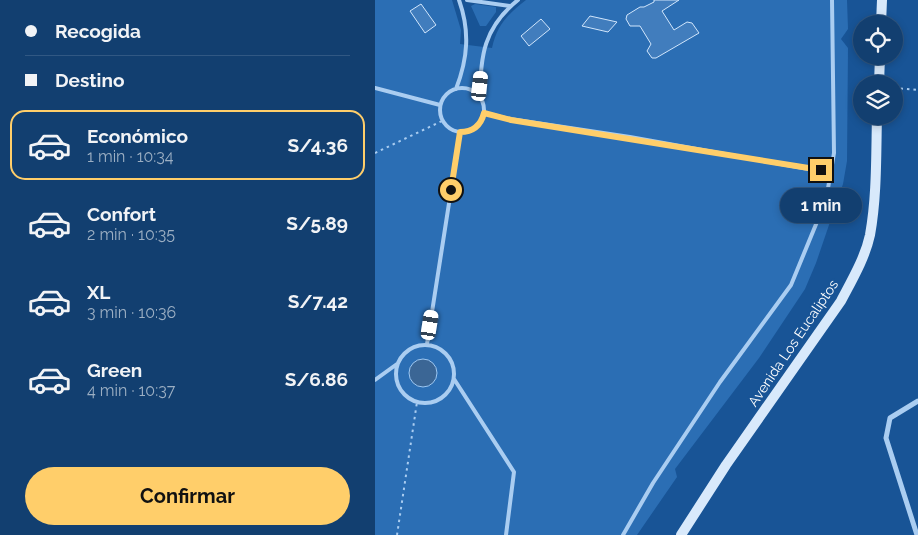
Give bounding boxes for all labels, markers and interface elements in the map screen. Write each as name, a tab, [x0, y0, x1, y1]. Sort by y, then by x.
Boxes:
map controls	[853, 15, 903, 125]
button: locate	[853, 15, 903, 65]
text: Recogida	[55, 20, 141, 42]
text: Destino	[55, 69, 124, 91]
car	[470, 70, 489, 102]
button: layers	[853, 75, 903, 125]
icon: car	[27, 123, 72, 168]
text: Económico	[87, 125, 188, 147]
text: S/4.36	[287, 134, 348, 156]
text: 1 min · 10:34	[87, 147, 174, 166]
route end	[810, 159, 832, 181]
route start	[440, 179, 462, 201]
callout: 1 min	[780, 188, 862, 222]
text: 1 min	[801, 196, 841, 215]
icon: car	[27, 201, 72, 246]
text: Confort	[87, 203, 156, 225]
text: S/5.89	[286, 212, 348, 234]
text: 2 min · 10:35	[87, 225, 175, 244]
street label: Avenida Los Eucaliptos	[745, 276, 841, 409]
icon: car	[27, 279, 72, 324]
text: XL	[87, 281, 110, 303]
text: S/7.42	[288, 290, 348, 312]
text: 3 min · 10:36	[87, 303, 176, 322]
car	[420, 309, 439, 341]
icon: car	[27, 357, 72, 402]
text: Green	[87, 359, 142, 381]
text: S/6.86	[285, 368, 348, 390]
text: 4 min · 10:37	[87, 381, 175, 400]
button: Confirmar	[25, 467, 350, 525]

